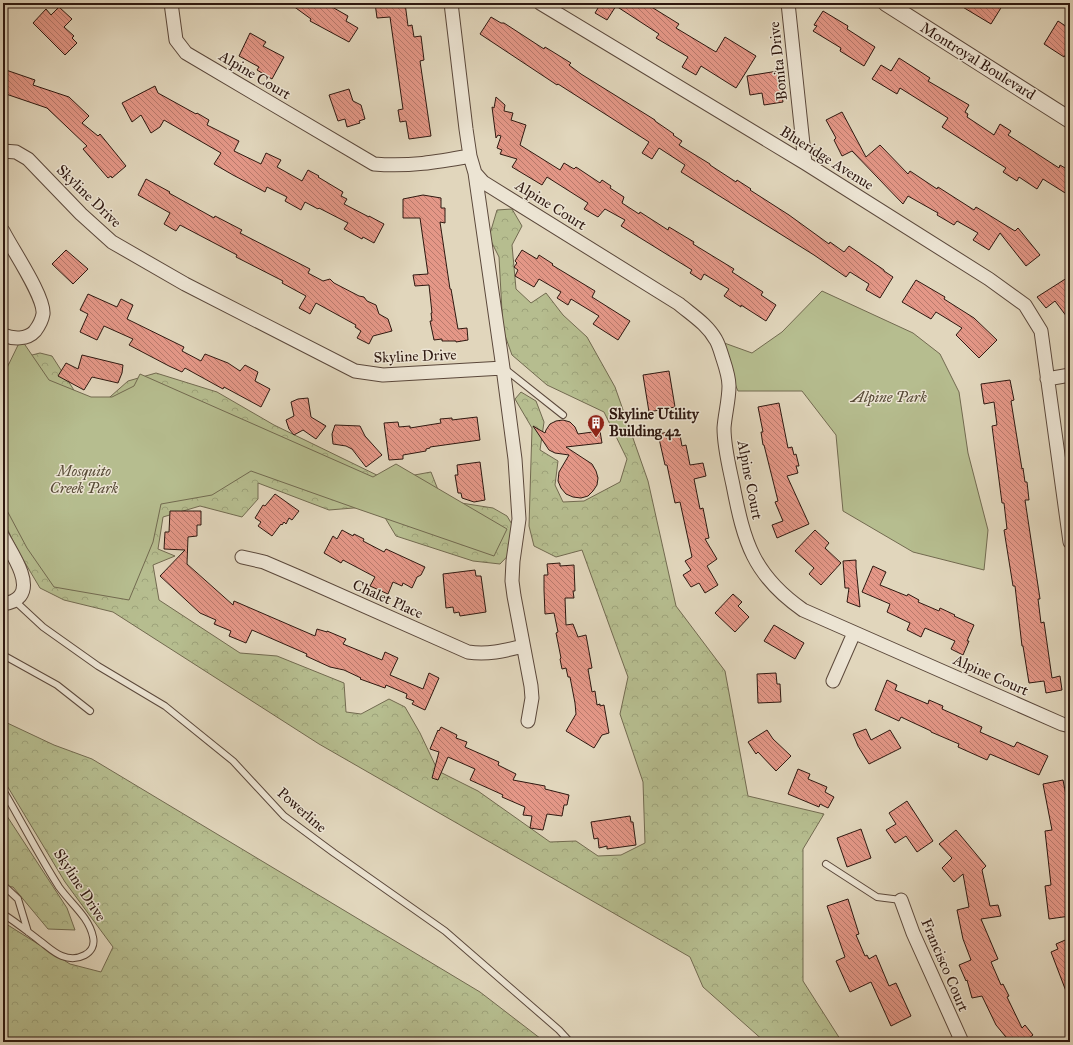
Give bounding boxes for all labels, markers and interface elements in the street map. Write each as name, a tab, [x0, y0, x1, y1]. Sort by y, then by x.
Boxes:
street label: Montroyal Boulevard	[917, 18, 1039, 104]
street label: Bonita Drive	[765, 21, 791, 101]
street label: Alpine Court	[215, 46, 295, 104]
street label: Blueridge Avenue	[777, 122, 877, 194]
street label: Skyline Drive	[53, 161, 125, 231]
street label: Alpine Court	[511, 176, 590, 234]
street label: Skyline Drive	[373, 346, 457, 366]
park label: Alpine Park	[849, 388, 927, 407]
place label: Skyline Utility Building 42	[609, 405, 700, 441]
building icon: Skyline Utility Building 42	[586, 413, 606, 438]
street label: Alpine Court	[733, 438, 767, 522]
park label: Mosquito Creek Park	[50, 462, 118, 497]
street label: Chalet Place	[350, 575, 426, 623]
street label: Alpine Court	[950, 650, 1032, 700]
street label: Powerline	[274, 784, 330, 836]
street label: Skyline Drive	[50, 845, 110, 925]
street label: Francisco Court	[917, 916, 973, 1015]

